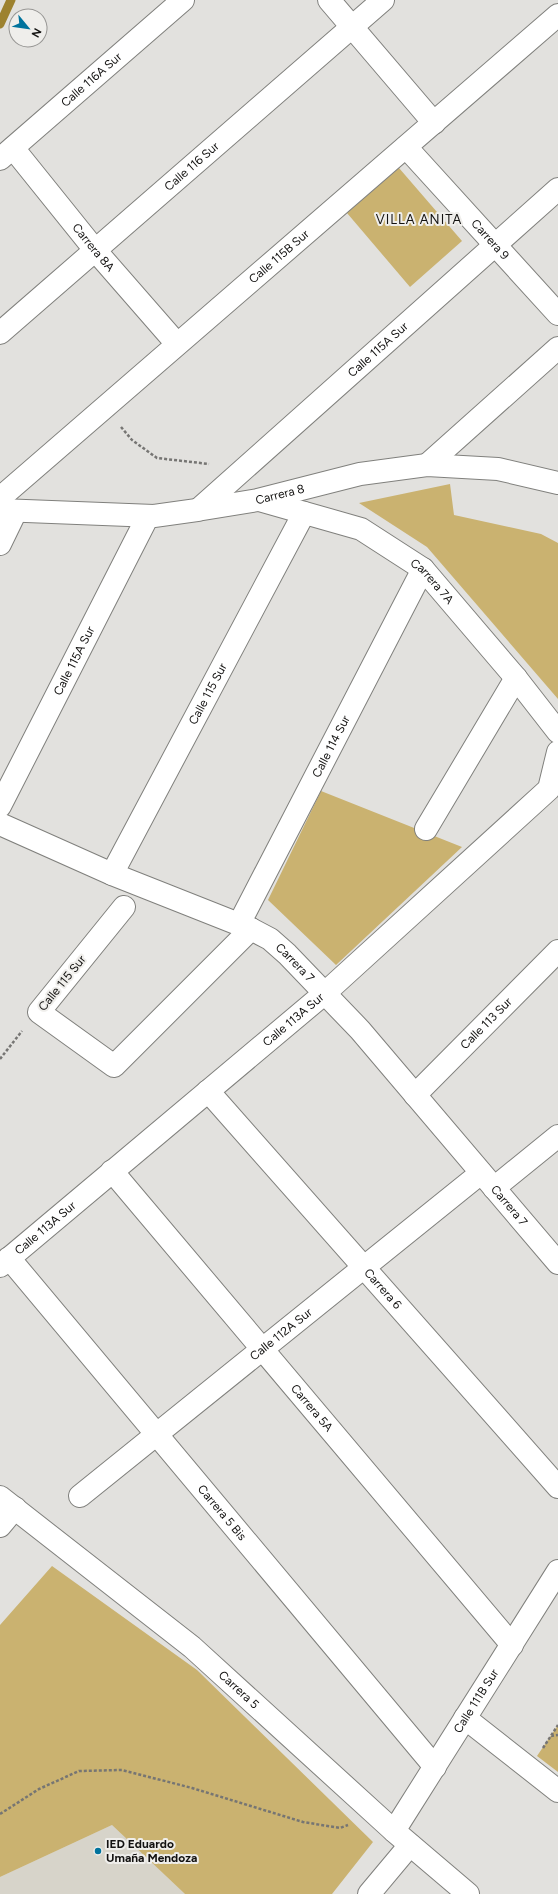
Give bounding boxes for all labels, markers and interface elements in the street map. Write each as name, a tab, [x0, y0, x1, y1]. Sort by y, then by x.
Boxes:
north arrow	[8, 8, 48, 48]
text: N	[29, 26, 44, 39]
street label: Calle 116A Sur	[58, 50, 124, 110]
street label: Calle 116 Sur	[162, 139, 222, 194]
district label: VILLA ANITA	[376, 212, 462, 227]
street label: Carrera 9	[468, 216, 512, 263]
street label: Carrera 8A	[70, 221, 117, 274]
street label: Calle 115B Sur	[246, 227, 312, 286]
street label: Calle 115A Sur	[345, 319, 411, 380]
street label: Carrera 8	[254, 481, 306, 507]
street label: Carrera 7A	[408, 556, 457, 607]
street label: Calle 115A Sur	[51, 624, 98, 698]
street label: Calle 115 Sur	[186, 661, 230, 727]
street label: Calle 114 Sur	[309, 713, 353, 780]
street label: Carrera 7	[273, 940, 318, 985]
street label: Calle 115 Sur	[35, 952, 89, 1014]
street label: Calle 113A Sur	[260, 990, 327, 1049]
street label: Calle 113 Sur	[458, 995, 515, 1052]
street label: Carrera 7	[488, 1182, 531, 1229]
street label: Calle 113A Sur	[12, 1198, 79, 1258]
street label: Carrera 6	[361, 1266, 405, 1312]
street label: Calle 112A Sur	[247, 1305, 315, 1363]
street label: Carrera 5A	[288, 1381, 336, 1434]
street label: Carrera 5 Bis	[195, 1482, 250, 1544]
street label: Calle 111B Sur	[451, 1666, 501, 1735]
street label: Carrera 5	[216, 1668, 262, 1712]
place label: IED Eduardo Umaña Mendoza	[106, 1837, 197, 1865]
marker: IED Eduardo Umaña Mendoza	[93, 1846, 103, 1856]

